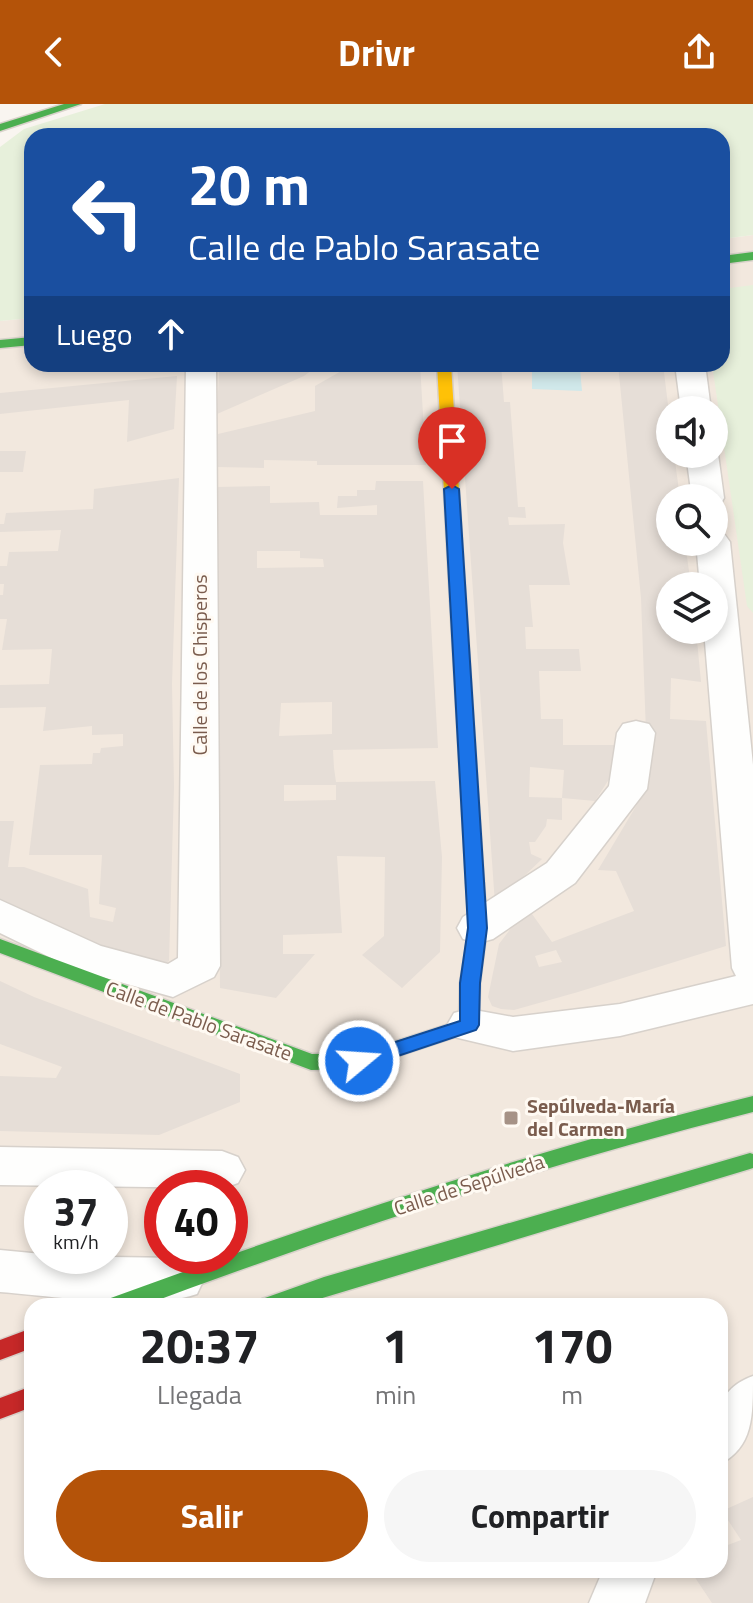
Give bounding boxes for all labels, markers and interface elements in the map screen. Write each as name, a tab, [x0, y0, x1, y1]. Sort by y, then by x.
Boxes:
text: Drivr	[338, 25, 415, 80]
icon: back	[32, 30, 76, 74]
icon: share	[677, 30, 721, 74]
text: 20 m	[188, 142, 310, 227]
icon: left	[56, 160, 160, 264]
text: Calle de Pablo Sarasate	[188, 219, 541, 274]
text: Luego	[56, 311, 133, 357]
icon: ahead	[149, 312, 193, 356]
map controls	[656, 396, 728, 644]
button: sound	[656, 396, 728, 468]
pin	[418, 407, 486, 489]
icon: arrive	[430, 419, 474, 463]
button: search	[656, 484, 728, 556]
button: layers	[656, 572, 728, 644]
street label: Calle de los Chisperos	[184, 574, 215, 756]
street label: Calle de Pablo Sarasate	[102, 972, 296, 1069]
position arrow	[317, 1019, 401, 1103]
place label: Sepúlveda-María del Carmen	[527, 1090, 675, 1144]
marker: Sepúlveda-María del Carmen	[502, 1109, 520, 1127]
street label: Calle de Sepúlveda	[390, 1146, 548, 1223]
speed limit sign: 40	[144, 1170, 248, 1274]
text: 37	[54, 1181, 98, 1242]
text: km/h	[53, 1226, 99, 1257]
text: 20:37	[140, 1309, 259, 1382]
text: 1	[382, 1309, 409, 1382]
text: 170	[532, 1309, 612, 1382]
text: Llegada	[157, 1375, 242, 1414]
text: min	[375, 1375, 416, 1414]
text: m	[561, 1375, 583, 1414]
button: Salir	[56, 1470, 368, 1562]
button: Compartir	[384, 1470, 696, 1562]

